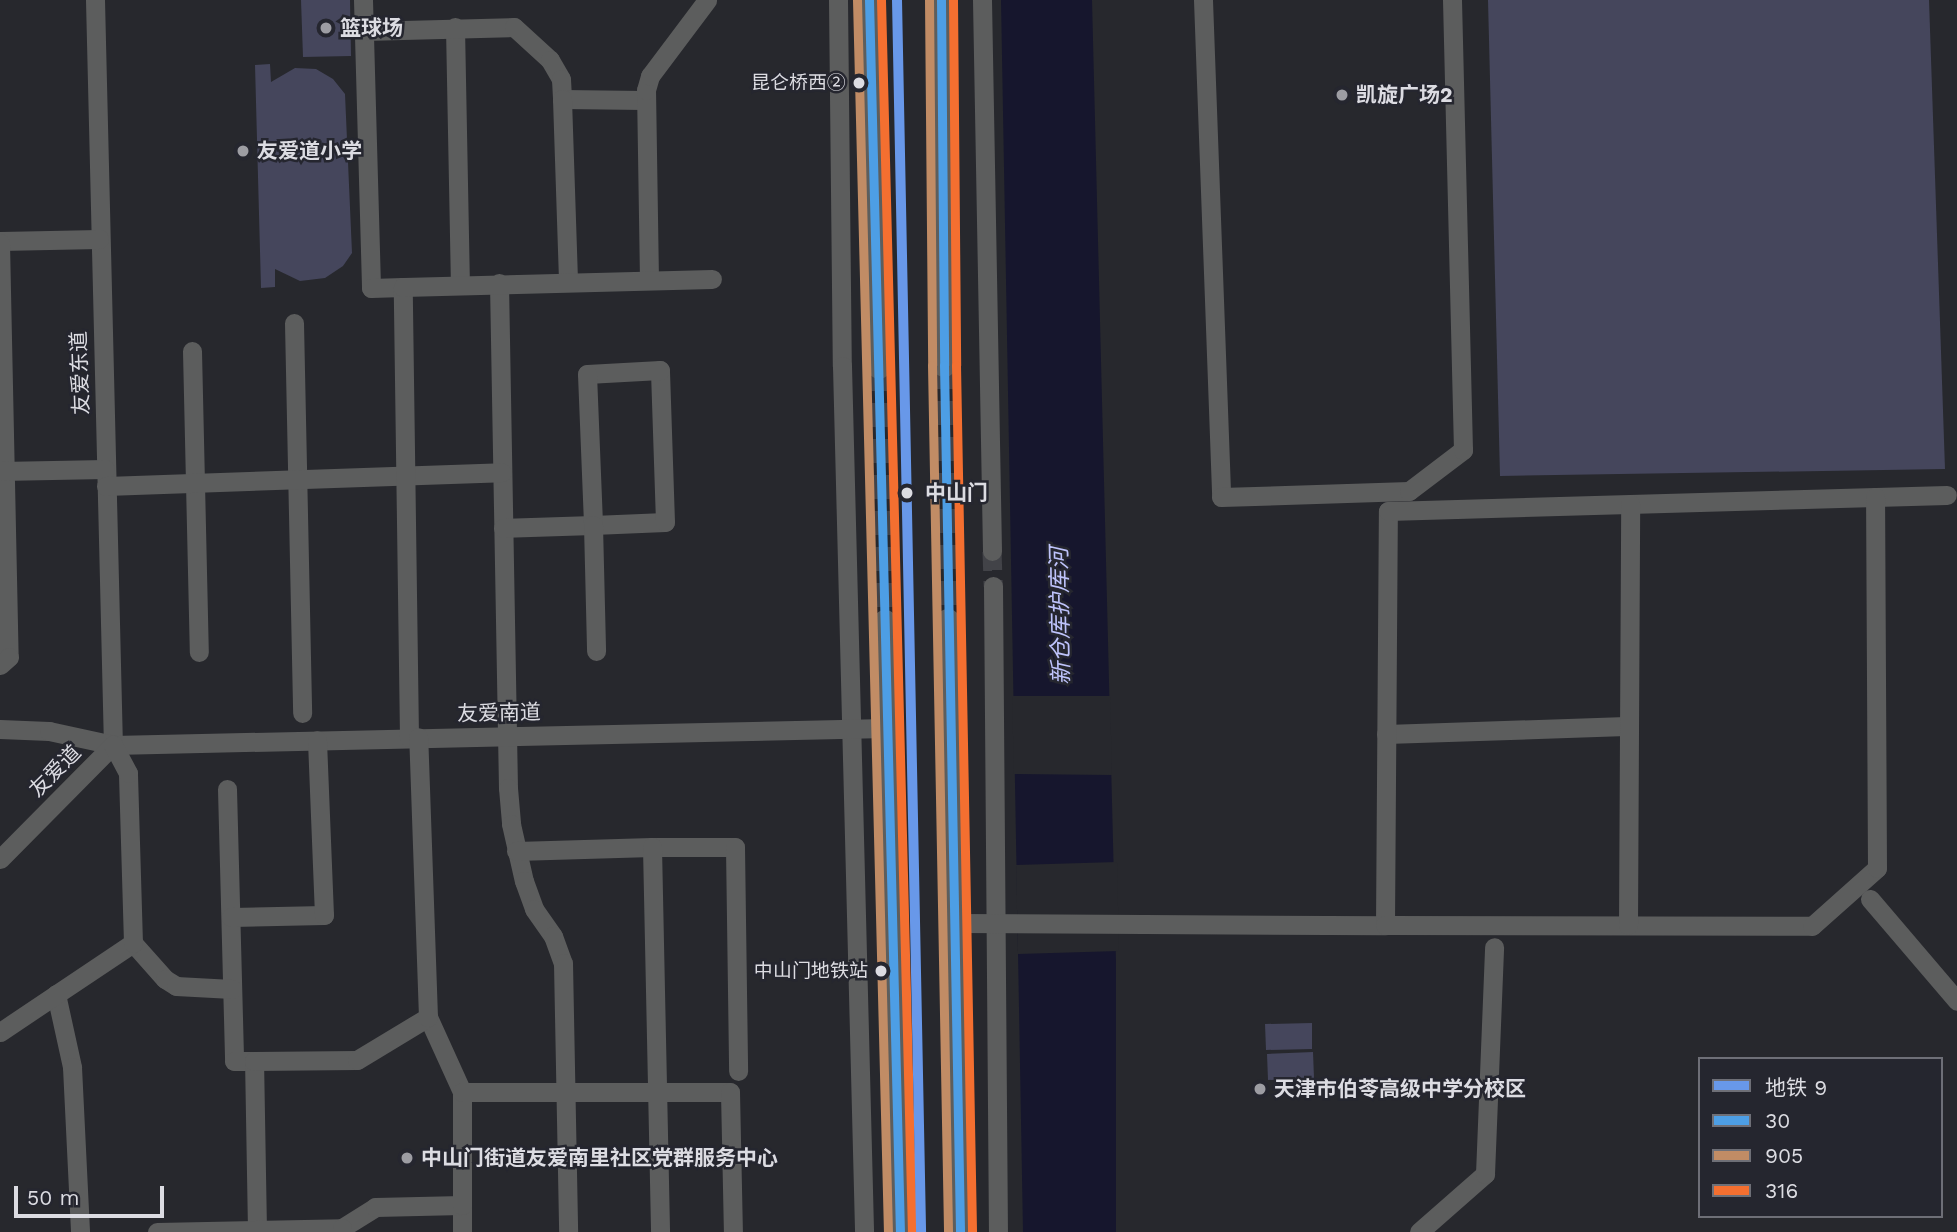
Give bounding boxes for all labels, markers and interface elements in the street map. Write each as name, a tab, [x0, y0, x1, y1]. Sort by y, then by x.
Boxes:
place label: 篮球场	[340, 15, 403, 41]
marker: 篮球场	[318, 20, 334, 36]
place label: 昆仑桥西②	[751, 72, 846, 94]
marker: 昆仑桥西②	[852, 76, 866, 90]
place label: 凯旋广场2	[1356, 82, 1453, 108]
marker: 凯旋广场2	[1334, 87, 1350, 103]
place label: 友爱道小学	[257, 138, 362, 164]
marker: 友爱道小学	[235, 143, 251, 159]
street label: 友爱东道	[66, 331, 94, 415]
place label: 中山门	[925, 480, 988, 506]
marker: 中山门	[896, 482, 918, 504]
water label: 新仓库护库河	[1046, 547, 1076, 685]
street label: 友爱南道	[457, 700, 541, 726]
street label: 友爱道	[24, 740, 86, 802]
place label: 中山门地铁站	[754, 960, 868, 982]
marker: 中山门地铁站	[874, 964, 888, 978]
legend	[1698, 1057, 1943, 1218]
text: 地铁 9	[1765, 1075, 1827, 1100]
place label: 天津市伯苓高级中学分校区	[1274, 1076, 1526, 1102]
marker: 天津市伯苓高级中学分校区	[1252, 1081, 1268, 1097]
text: 30	[1765, 1108, 1790, 1133]
text: 905	[1765, 1143, 1803, 1168]
place label: 中山门街道友爱南里社区党群服务中心	[421, 1145, 778, 1171]
marker: 中山门街道友爱南里社区党群服务中心	[399, 1150, 415, 1166]
scale bar	[18, 1172, 168, 1216]
text: 316	[1765, 1178, 1798, 1203]
text: 50 m	[27, 1185, 79, 1210]

